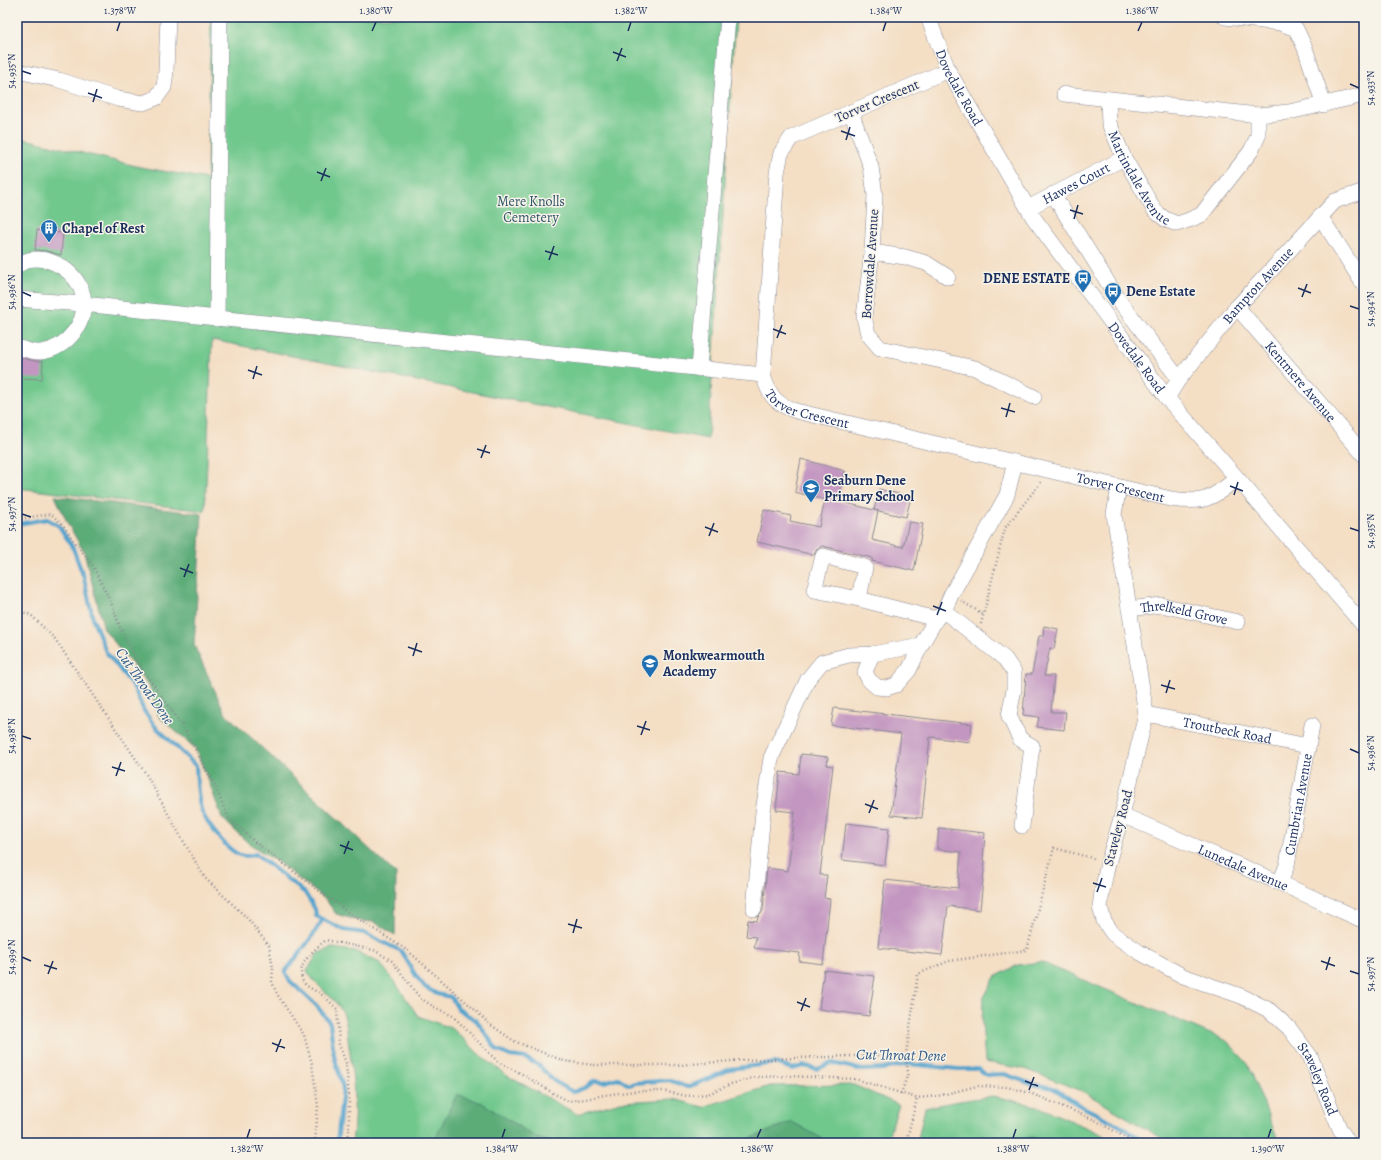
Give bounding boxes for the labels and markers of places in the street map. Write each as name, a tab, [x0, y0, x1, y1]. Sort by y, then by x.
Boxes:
building icon: Chapel of Rest	[39, 218, 59, 243]
place label: Chapel of Rest	[62, 219, 145, 238]
bus stop icon: DENE ESTATE	[1073, 268, 1093, 293]
place label: DENE ESTATE	[983, 269, 1070, 288]
bus stop icon: Dene Estate	[1103, 281, 1123, 306]
place label: Dene Estate	[1126, 282, 1196, 301]
place label: Seaburn Dene Primary School	[824, 471, 915, 506]
school or university icon: Seaburn Dene Primary School	[801, 478, 821, 503]
place label: Monkwearmouth Academy	[662, 646, 765, 681]
school or university icon: Monkwearmouth Academy	[640, 653, 660, 678]

